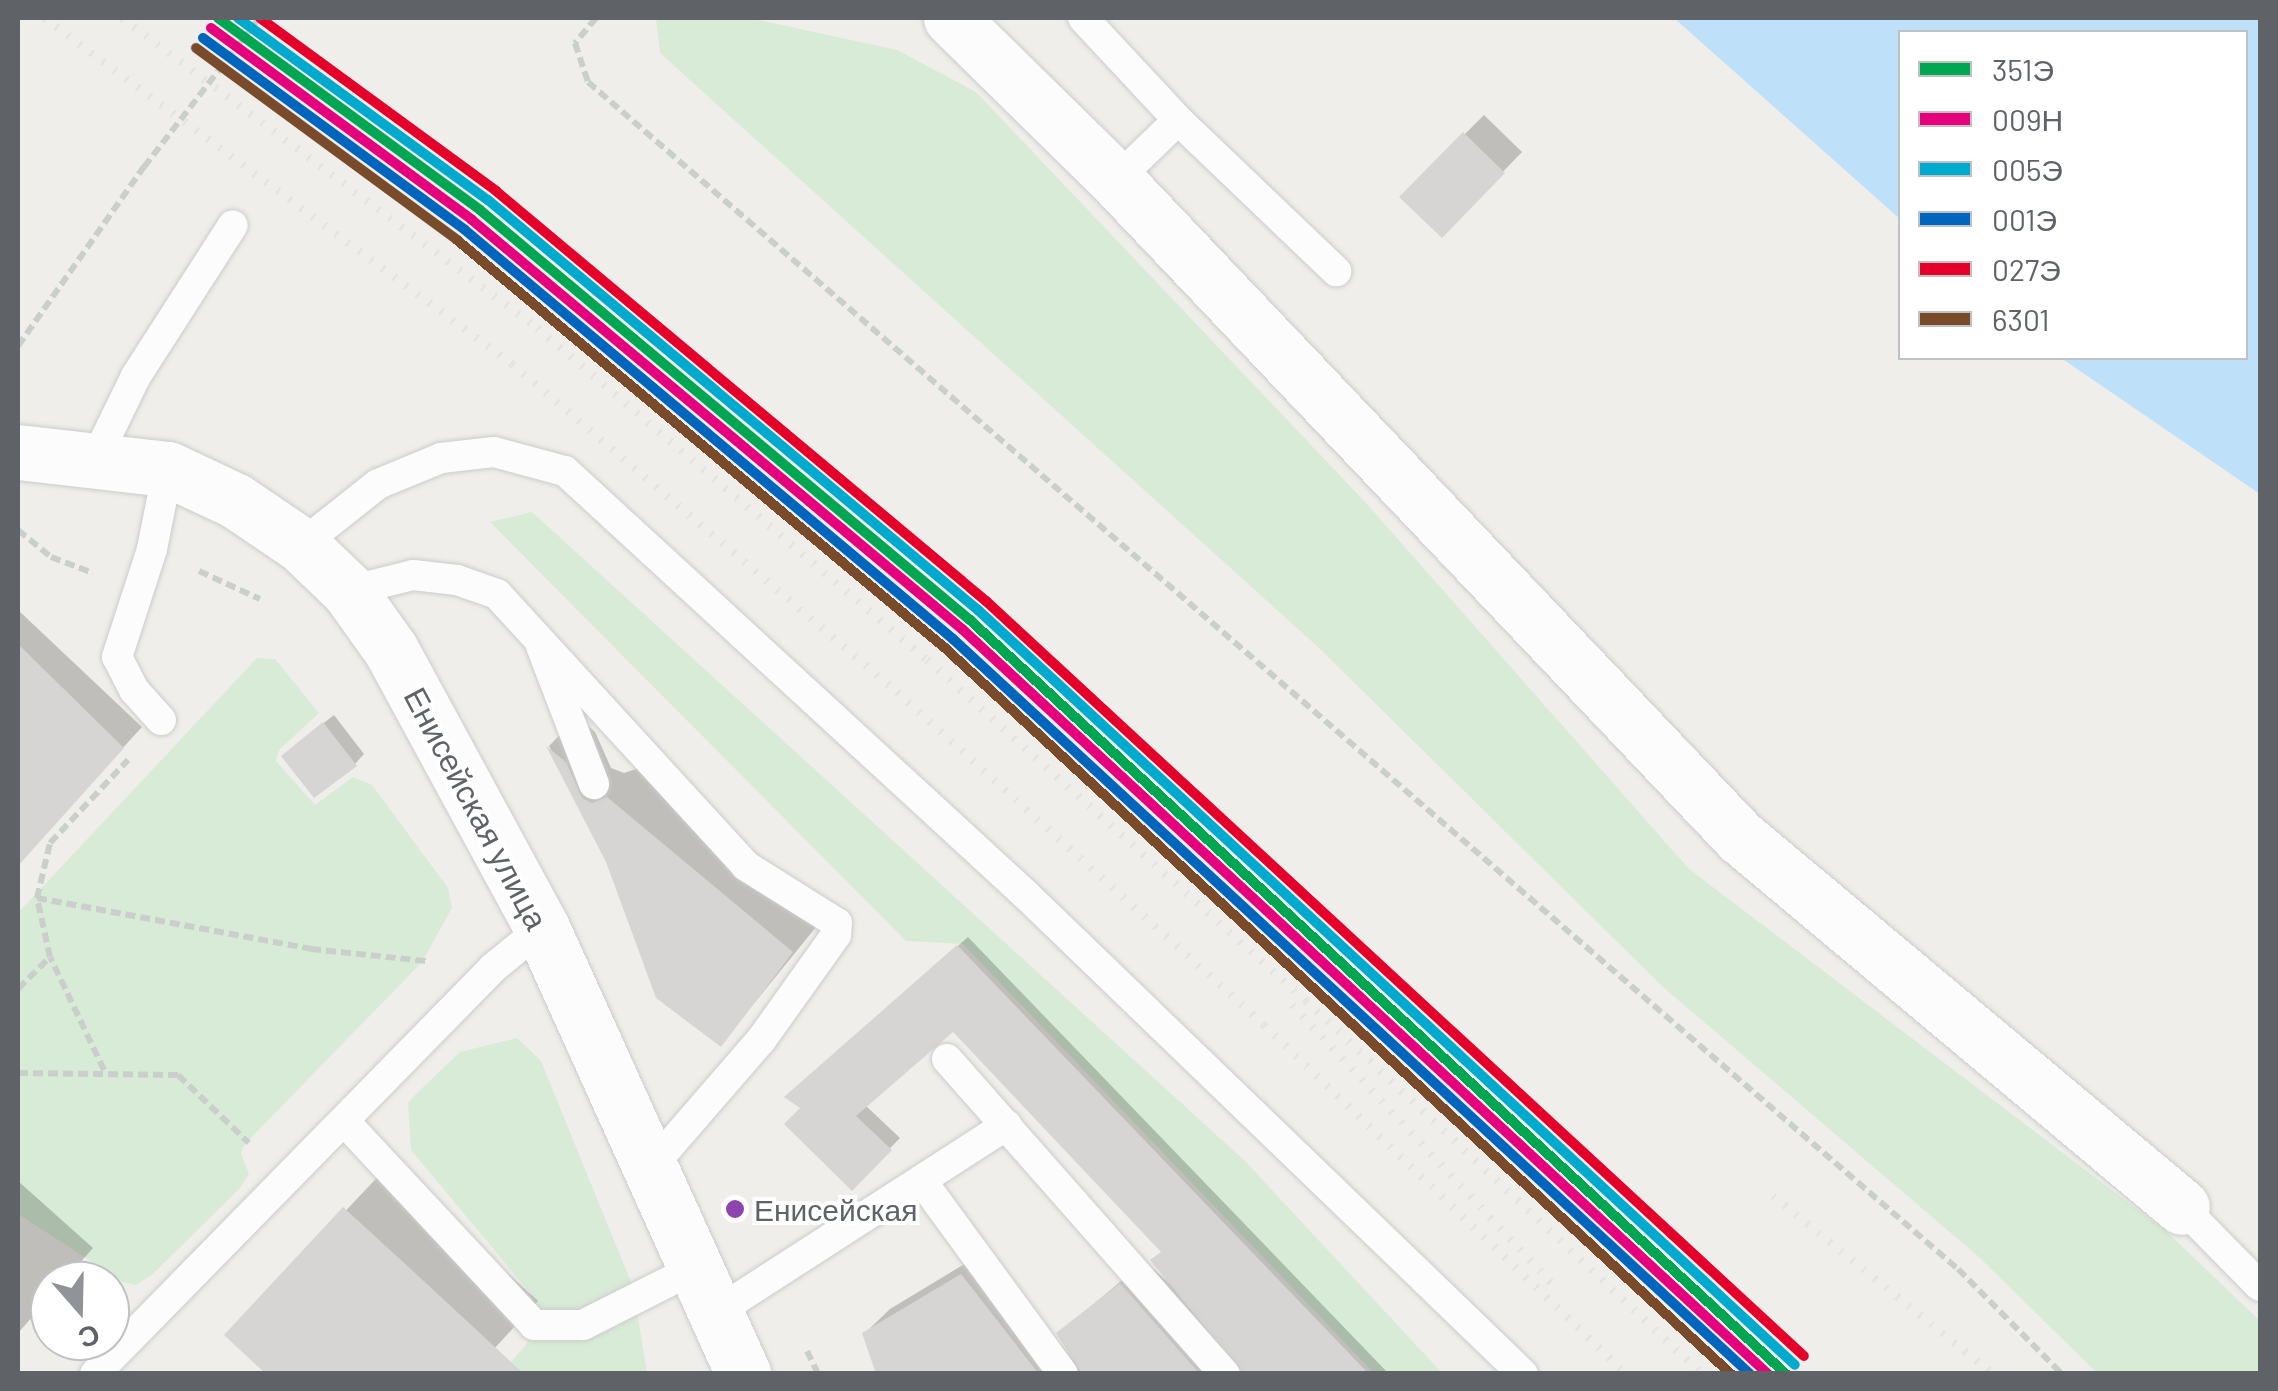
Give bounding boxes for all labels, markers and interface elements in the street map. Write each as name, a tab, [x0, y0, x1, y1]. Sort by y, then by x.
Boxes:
legend	[1898, 30, 2248, 360]
text: 351Э	[1992, 51, 2054, 87]
text: 009Н	[1992, 101, 2063, 137]
text: 005Э	[1992, 151, 2063, 187]
text: 001Э	[1992, 201, 2057, 237]
text: 027Э	[1992, 251, 2061, 287]
text: 6301	[1992, 301, 2050, 337]
street label: Енисейская улица	[397, 680, 557, 936]
place label: Енисейская	[754, 1191, 917, 1227]
marker: Енисейская	[725, 1199, 745, 1219]
north arrow	[30, 1261, 130, 1361]
text: С	[74, 1318, 105, 1357]

